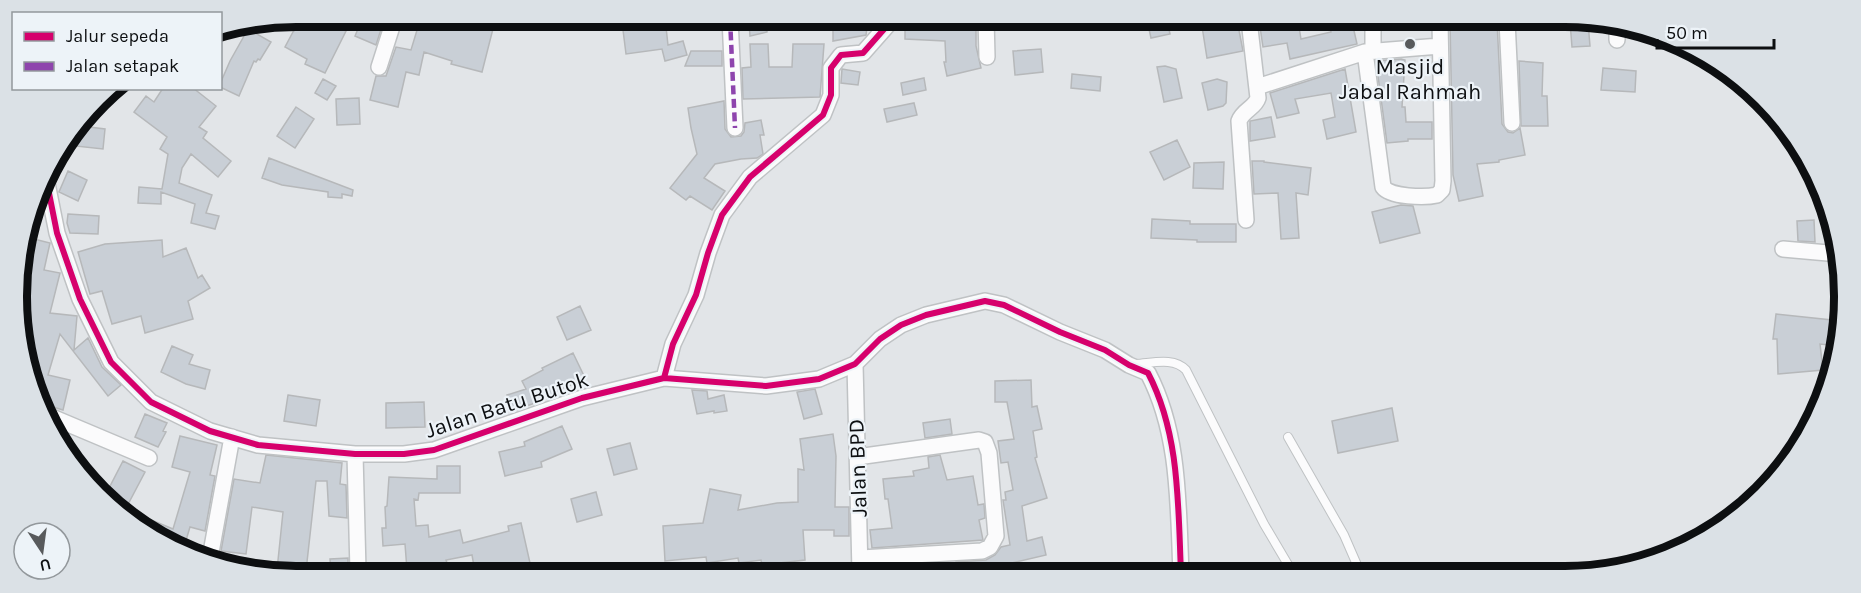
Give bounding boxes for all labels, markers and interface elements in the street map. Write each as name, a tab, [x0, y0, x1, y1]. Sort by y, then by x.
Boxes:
legend	[12, 12, 222, 90]
scale bar	[1657, 12, 1774, 50]
text: 50 m	[1666, 22, 1708, 44]
text: Jalur sepeda	[66, 25, 169, 47]
marker: Masjid Jabal Rahmah	[1403, 37, 1417, 51]
place label: Masjid Jabal Rahmah	[1339, 54, 1481, 105]
text: Jalan setapak	[66, 55, 179, 77]
street label: Jalan Batu Butok	[422, 366, 592, 444]
street label: Jalan BPD	[843, 419, 873, 517]
north arrow	[12, 521, 72, 581]
text: U	[38, 555, 53, 576]

